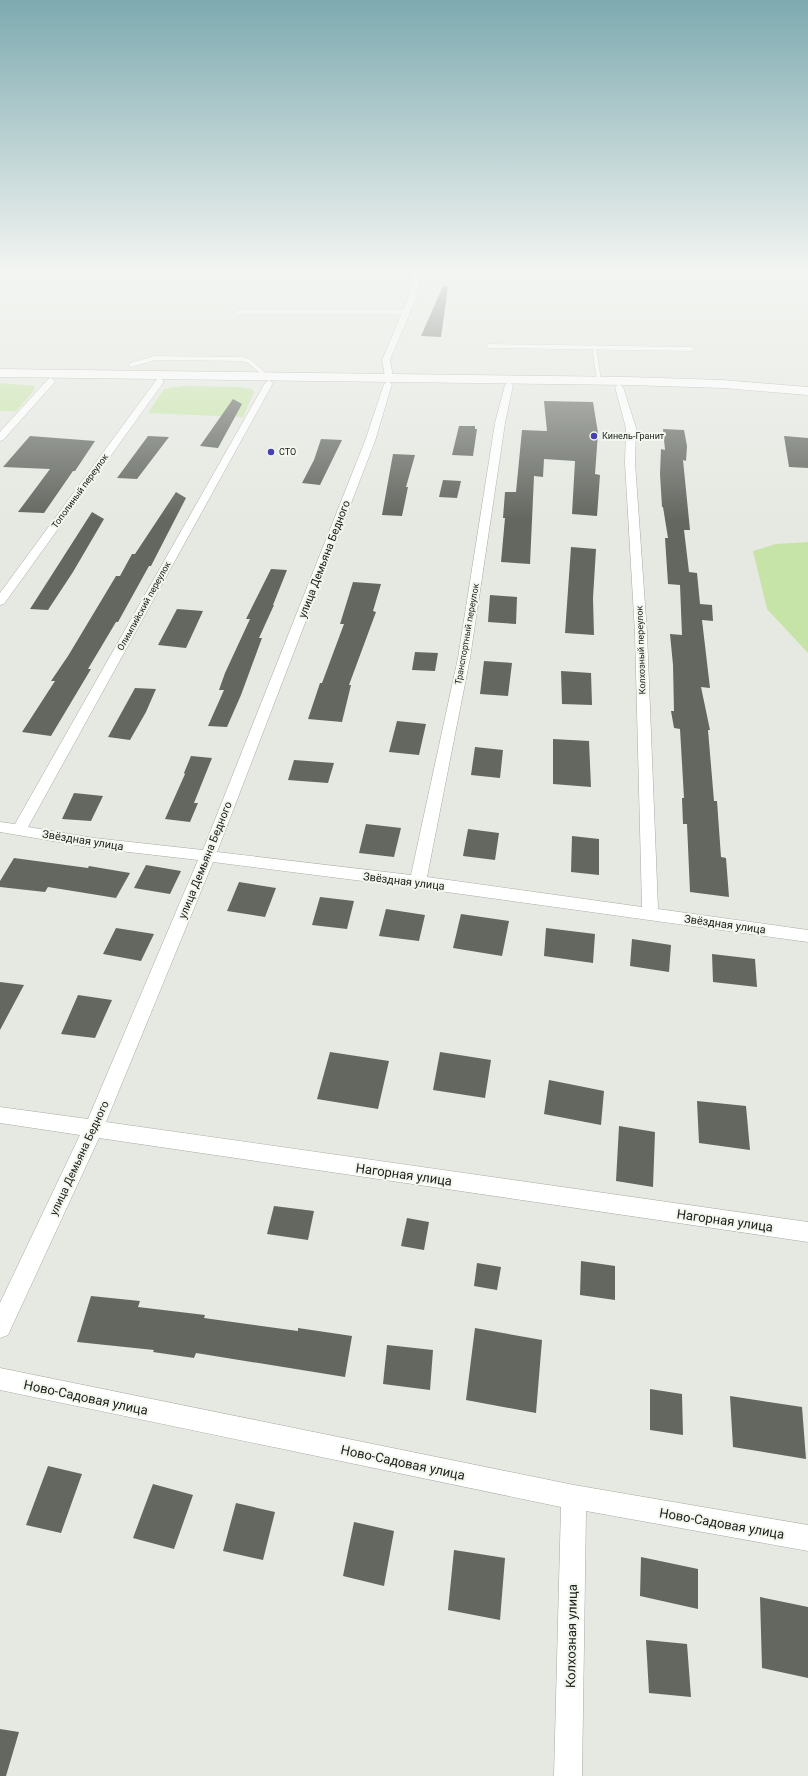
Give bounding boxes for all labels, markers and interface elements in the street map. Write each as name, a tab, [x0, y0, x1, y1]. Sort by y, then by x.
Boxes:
marker: Кинель-Гранит	[589, 431, 599, 441]
place label: Кинель-Гранит	[602, 431, 665, 441]
marker: СТО	[266, 447, 276, 457]
place label: СТО	[279, 447, 296, 457]
street label: Тополиный переулок	[50, 452, 110, 530]
street label: улица Демьяна Бедного	[296, 498, 353, 620]
street label: Олимпийский переулок	[115, 560, 173, 652]
street label: Транспортный переулок	[453, 582, 481, 685]
street label: Колхозный переулок	[634, 605, 648, 694]
street label: улица Демьяна Бедного	[176, 800, 235, 921]
street label: Звёздная улица	[41, 828, 125, 853]
street label: Звёздная улица	[362, 870, 446, 893]
street label: Звёздная улица	[683, 912, 767, 937]
street label: улица Демьяна Бедного	[47, 1099, 112, 1218]
street label: Нагорная улица	[355, 1160, 453, 1189]
street label: Нагорная улица	[676, 1206, 774, 1235]
street label: Ново-Садовая улица	[22, 1377, 149, 1418]
street label: Ново-Садовая улица	[339, 1442, 466, 1483]
street label: Ново-Садовая улица	[658, 1505, 785, 1542]
street label: Колхозная улица	[563, 1584, 580, 1688]

